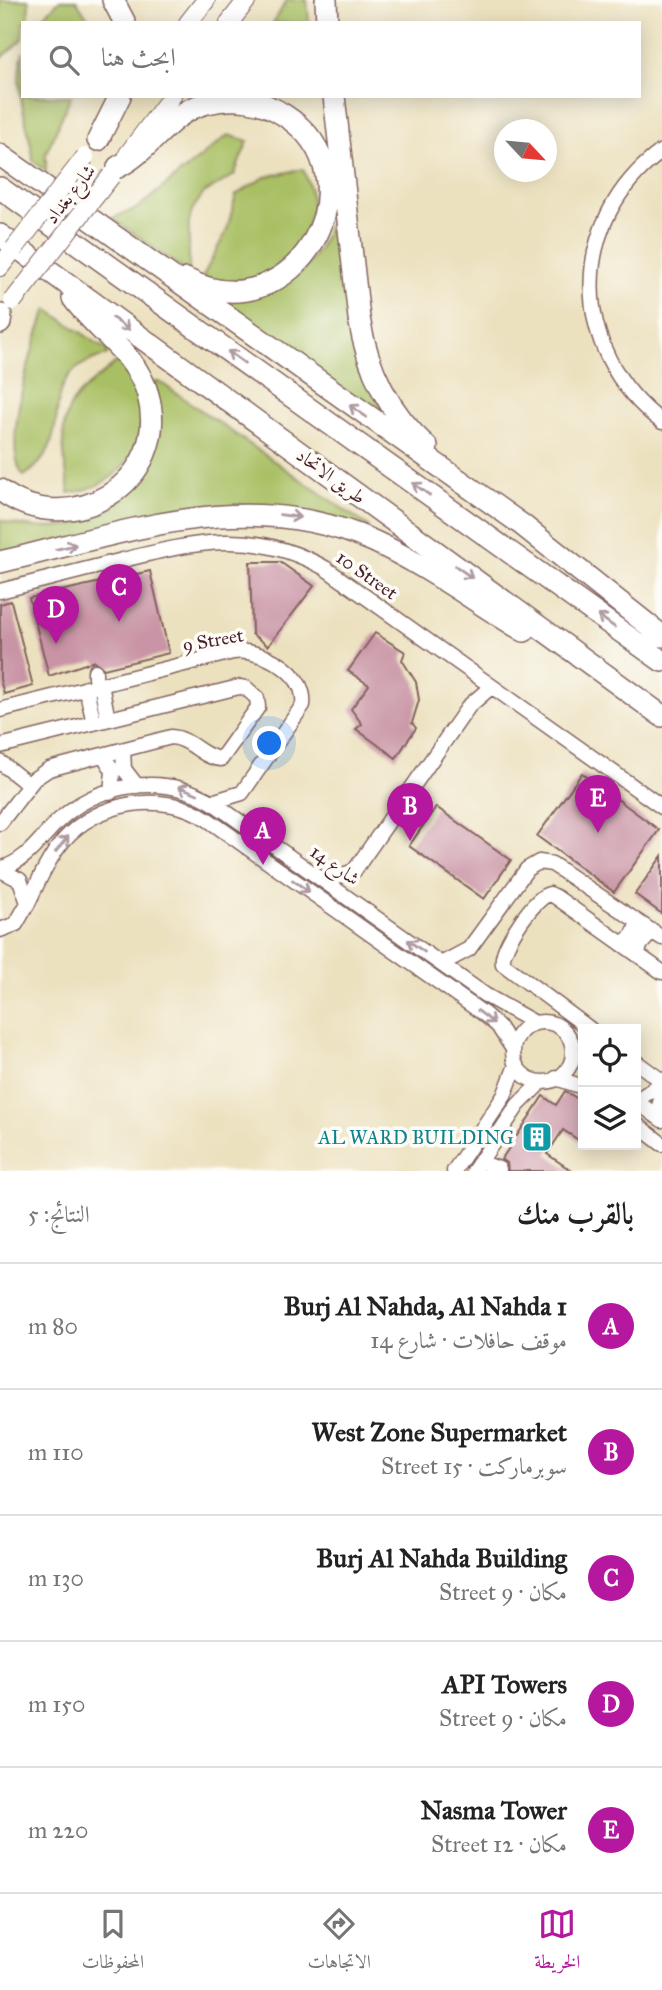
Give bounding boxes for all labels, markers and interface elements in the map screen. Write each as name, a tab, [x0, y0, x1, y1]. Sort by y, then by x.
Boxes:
search box	[21, 21, 641, 98]
icon: search	[45, 41, 83, 79]
text: ابحث هنا	[101, 41, 176, 73]
north arrow	[494, 119, 557, 182]
street label: شارع بغداد	[40, 160, 104, 231]
one-way arrow	[111, 317, 129, 332]
one-way arrow	[227, 350, 246, 364]
one-way arrow	[349, 404, 368, 418]
street label: طريق الاتحاد	[291, 443, 370, 510]
one-way arrow	[412, 482, 431, 496]
one-way arrow	[278, 510, 301, 523]
one-way arrow	[55, 539, 77, 552]
street label: 10 Street	[332, 546, 402, 605]
pin: C	[96, 564, 142, 622]
one-way arrow	[454, 565, 473, 579]
pin: D	[33, 586, 79, 644]
one-way arrow	[597, 614, 616, 629]
street label: 9 Street	[181, 623, 246, 657]
your location	[252, 726, 286, 760]
pin: E	[575, 775, 621, 833]
one-way arrow	[178, 783, 200, 796]
pin: B	[387, 783, 433, 841]
pin: A	[240, 807, 286, 865]
one-way arrow	[54, 835, 70, 853]
street label: شارع 14	[304, 840, 364, 894]
one-way arrow	[291, 878, 310, 893]
one-way arrow	[407, 939, 426, 953]
one-way arrow	[477, 1009, 495, 1024]
map controls	[578, 1024, 641, 1150]
button: locate	[578, 1024, 641, 1087]
button: layers	[578, 1087, 641, 1150]
building icon: AL WARD BUILDING	[520, 1120, 554, 1154]
place label: AL WARD BUILDING	[317, 1126, 514, 1149]
text: بالقرب منك	[517, 1196, 634, 1232]
text: النتائج: 5	[28, 1200, 90, 1228]
text: Burj Al Nahda, Al Nahda 1	[284, 1290, 567, 1322]
text: 80 m	[28, 1312, 78, 1340]
text: A	[603, 1312, 619, 1340]
text: موقف حافلات · شارع 14	[370, 1326, 567, 1354]
text: West Zone Supermarket	[312, 1416, 567, 1448]
text: 110 m	[28, 1438, 84, 1466]
text: B	[603, 1438, 619, 1466]
text: سوبرماركت · 15 Street	[381, 1452, 567, 1480]
text: Burj Al Nahda Building	[316, 1542, 567, 1574]
text: 130 m	[28, 1564, 84, 1592]
text: C	[603, 1564, 619, 1592]
text: مكان · 9 Street	[439, 1578, 567, 1606]
text: API Towers	[442, 1668, 567, 1700]
text: 150 m	[28, 1690, 85, 1718]
text: D	[602, 1690, 620, 1718]
text: مكان · 9 Street	[439, 1704, 567, 1732]
text: Nasma Tower	[420, 1794, 567, 1826]
text: 220 m	[28, 1816, 88, 1844]
text: E	[603, 1816, 619, 1844]
text: مكان · 12 Street	[431, 1830, 567, 1858]
tab: المحفوظات	[82, 1905, 144, 1980]
tab: الاتجاهات	[307, 1905, 371, 1980]
tab: الخريطة	[534, 1905, 580, 1980]

